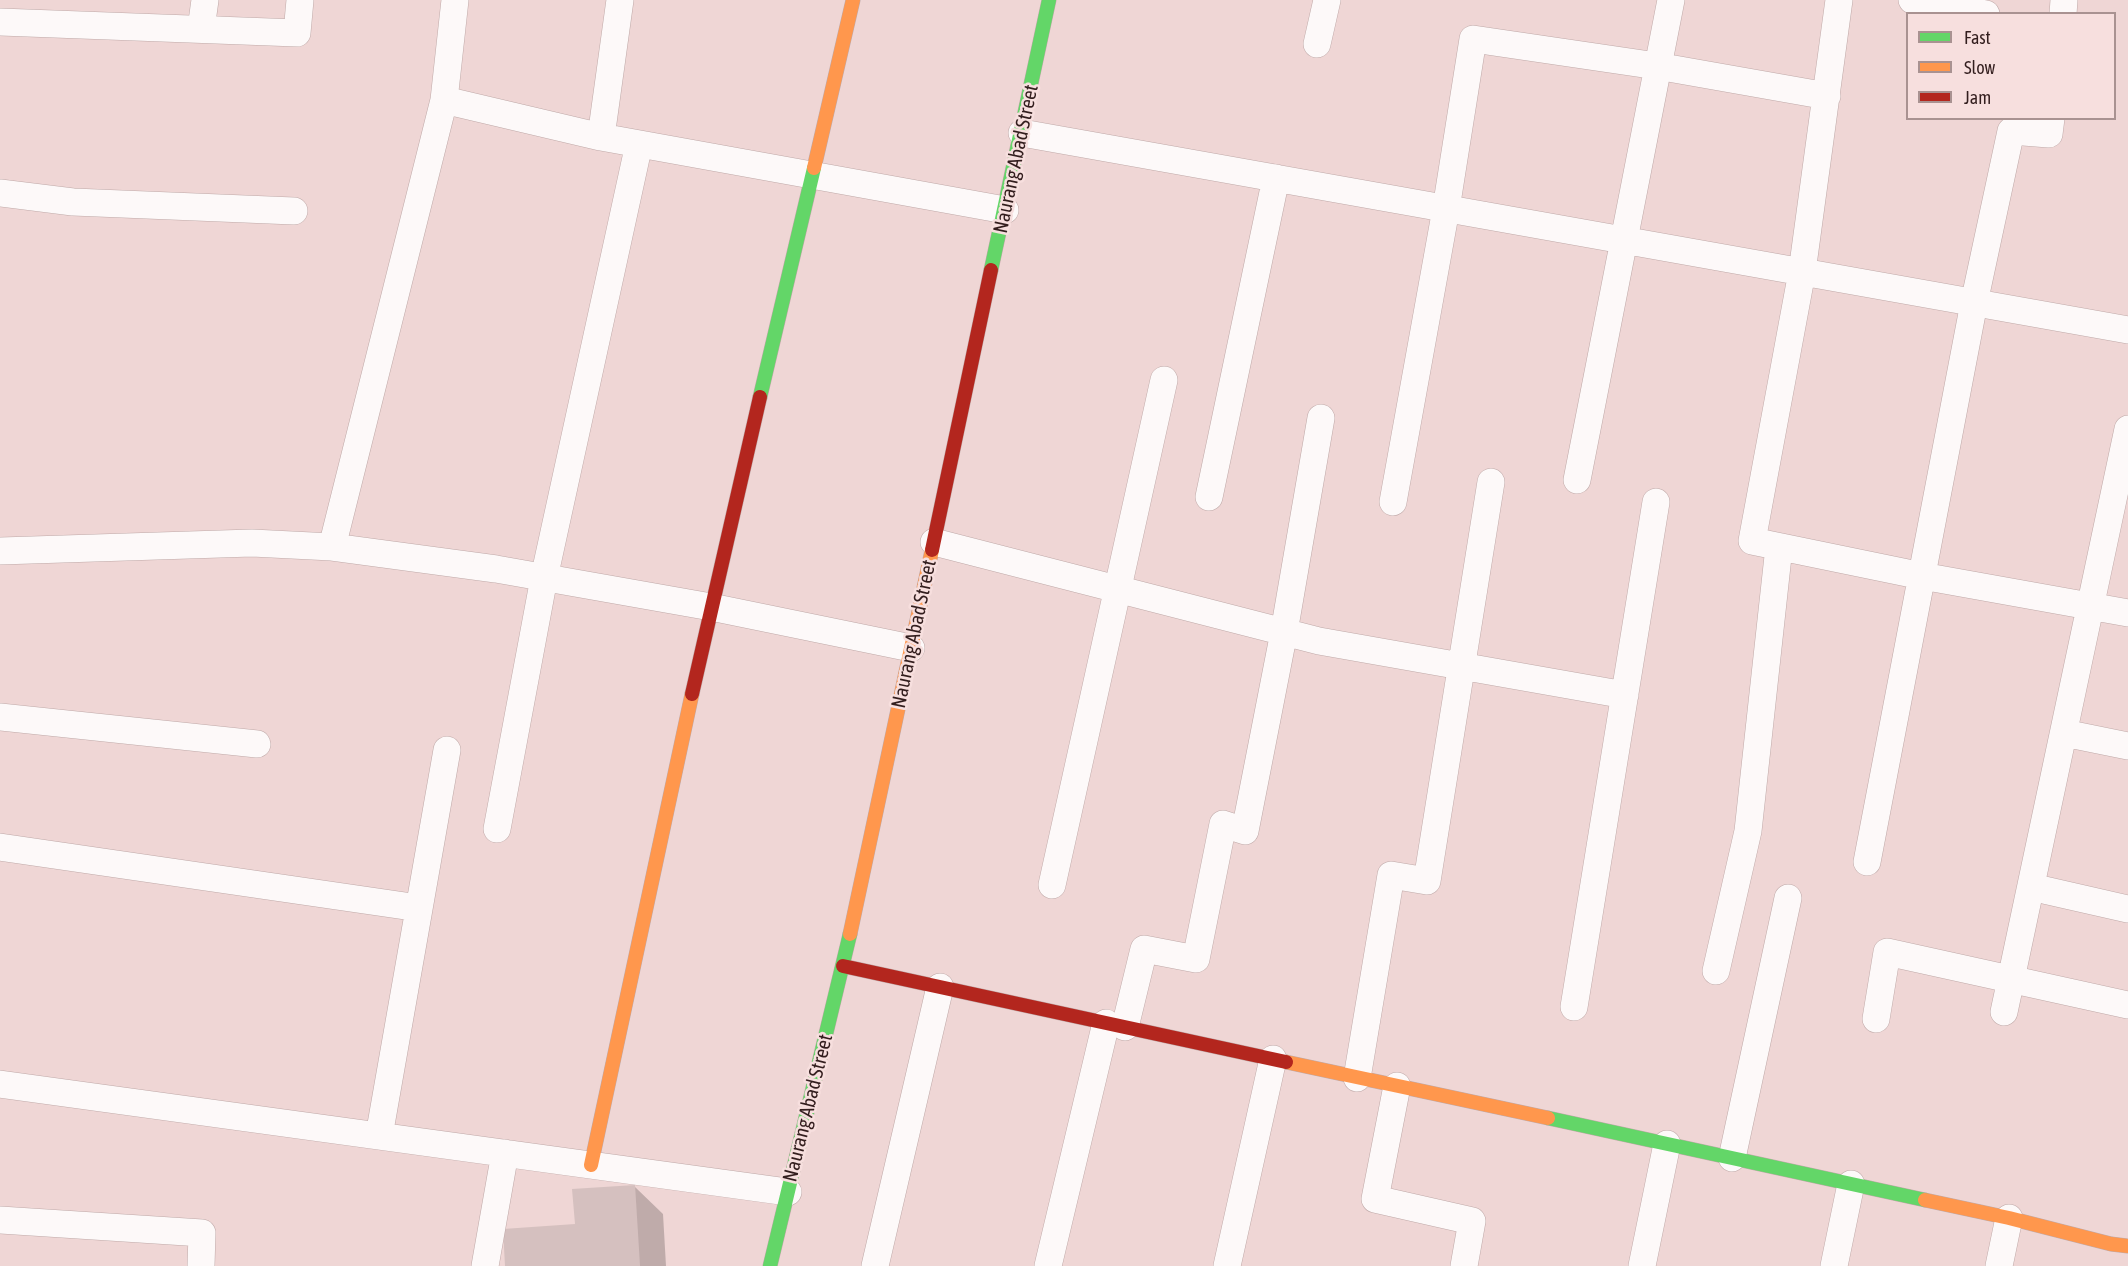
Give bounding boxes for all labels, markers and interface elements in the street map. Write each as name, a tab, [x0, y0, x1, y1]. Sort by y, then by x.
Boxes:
legend	[1906, 12, 2116, 120]
text: Fast	[1964, 27, 1991, 48]
text: Slow	[1964, 57, 1995, 78]
street label: Naurang Abad Street	[989, 83, 1043, 235]
text: Jam	[1964, 87, 1991, 108]
street label: Naurang Abad Street	[887, 558, 941, 710]
street label: Naurang Abad Street	[778, 1032, 838, 1184]

